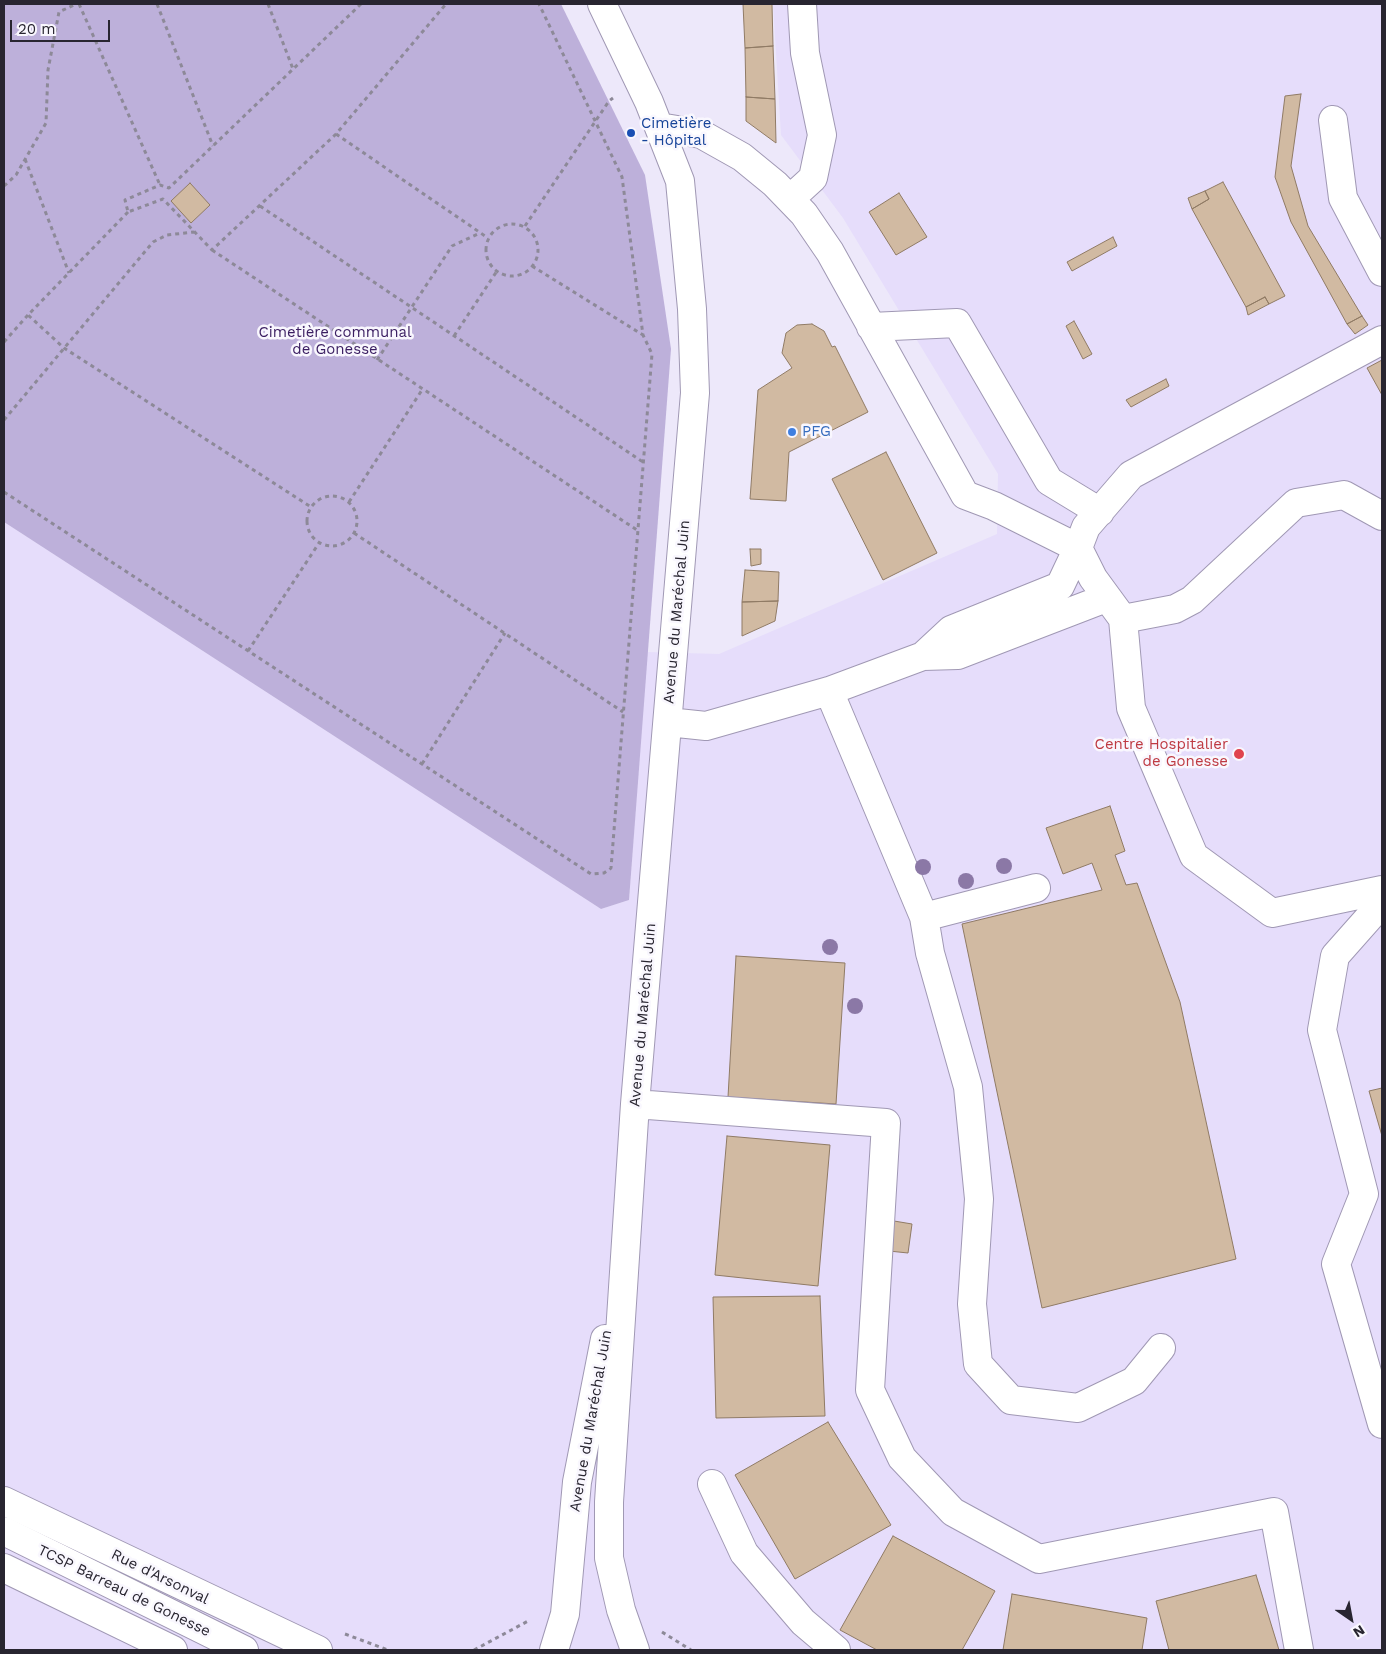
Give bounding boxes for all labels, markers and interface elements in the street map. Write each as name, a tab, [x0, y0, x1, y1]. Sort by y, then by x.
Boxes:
scale bar	[12, 10, 112, 42]
text: 20 m	[18, 20, 56, 38]
place label: Cimetière - Hôpital	[641, 115, 711, 150]
marker: Cimetière - Hôpital	[625, 127, 637, 139]
park label: Cimetière communal de Gonesse	[258, 324, 412, 359]
place label: PFG	[802, 423, 831, 441]
marker: PFG	[786, 426, 798, 438]
street label: Avenue du Maréchal Juin	[660, 519, 694, 705]
place label: Centre Hospitalier de Gonesse	[1095, 736, 1228, 771]
marker: Centre Hospitalier de Gonesse	[1232, 747, 1246, 761]
street label: Avenue du Maréchal Juin	[626, 922, 660, 1108]
street label: Avenue du Maréchal Juin	[566, 1329, 616, 1513]
street label: TCSP Barreau de Gonesse	[35, 1541, 213, 1641]
street label: Rue d'Arsonval	[108, 1546, 212, 1608]
north arrow	[1326, 1594, 1376, 1644]
text: N	[1350, 1622, 1368, 1641]

